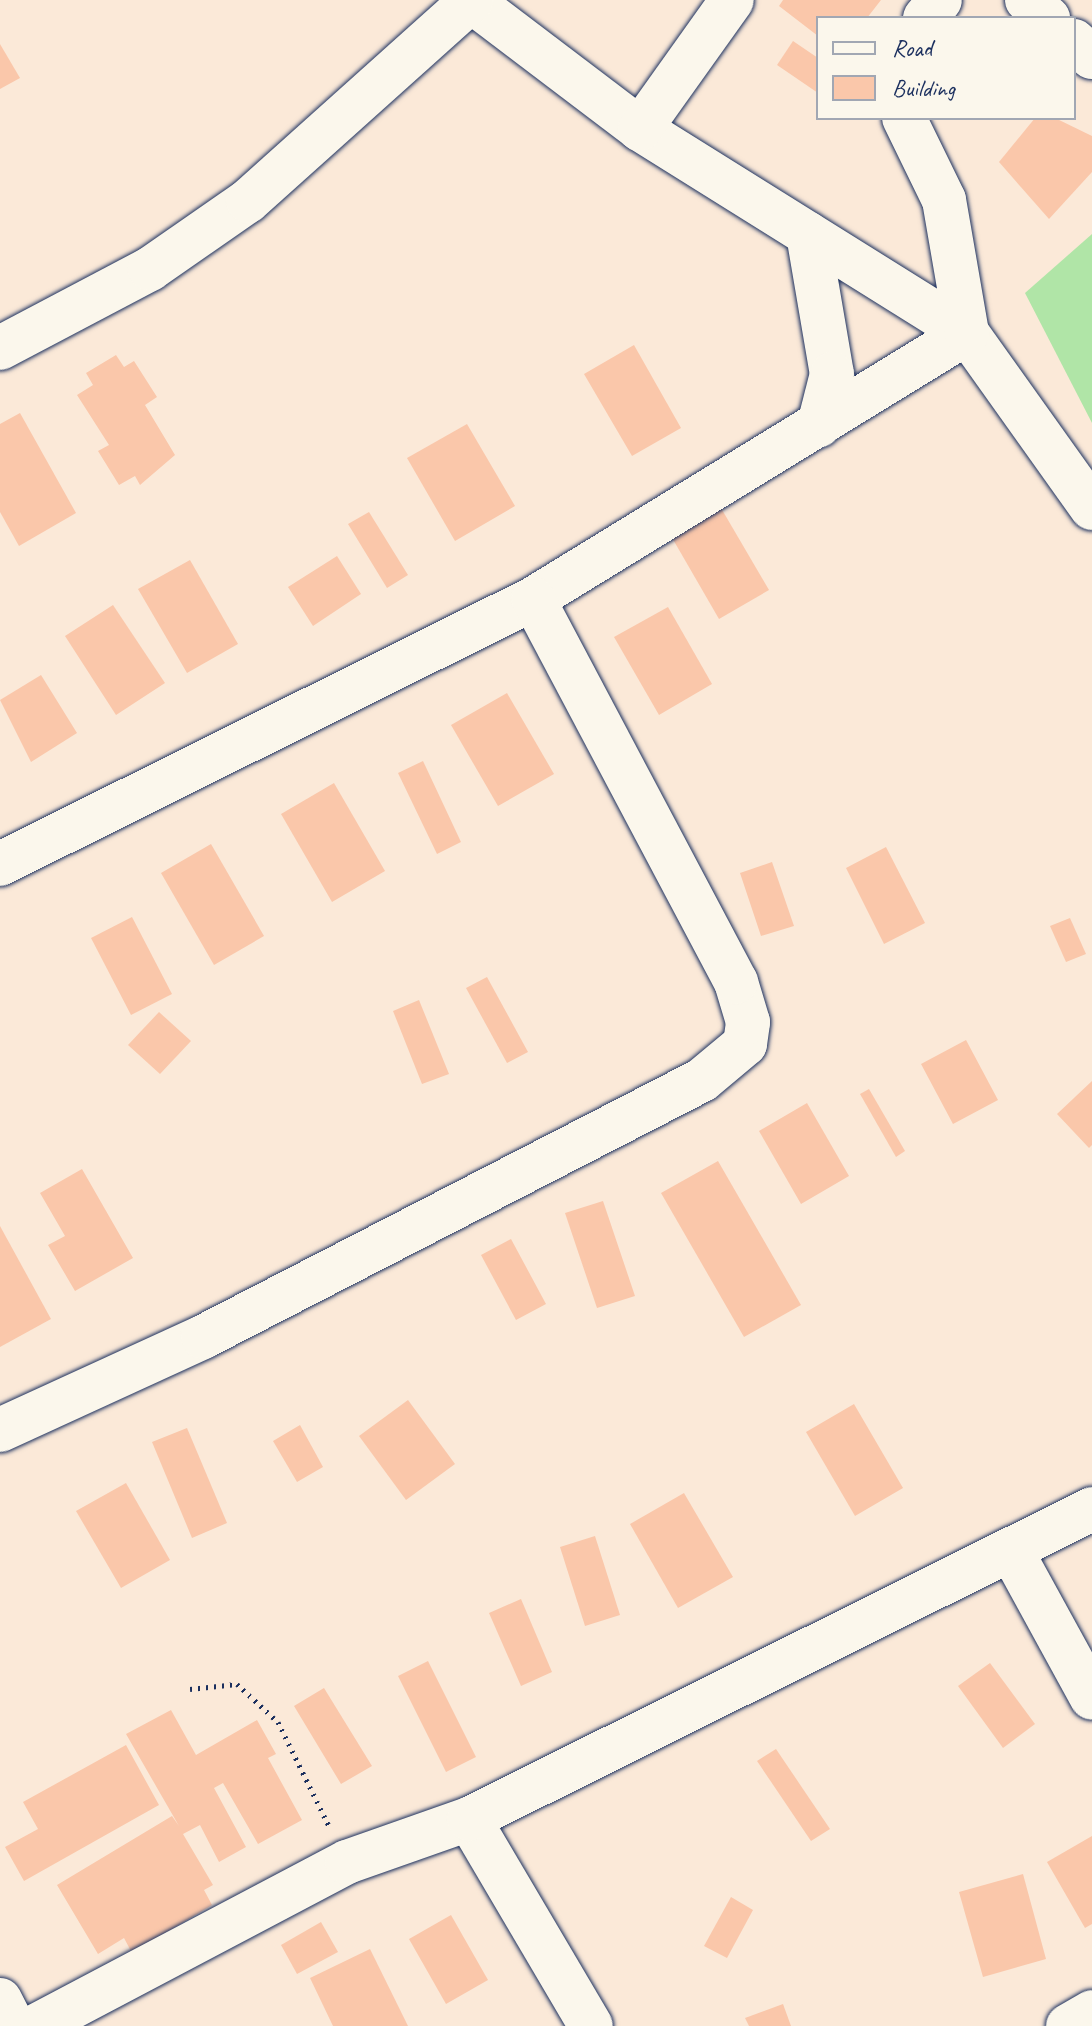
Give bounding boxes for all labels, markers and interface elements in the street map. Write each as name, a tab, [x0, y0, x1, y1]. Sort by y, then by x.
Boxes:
legend	[816, 16, 1076, 120]
text: Road	[892, 33, 932, 63]
text: Building	[892, 73, 955, 103]

